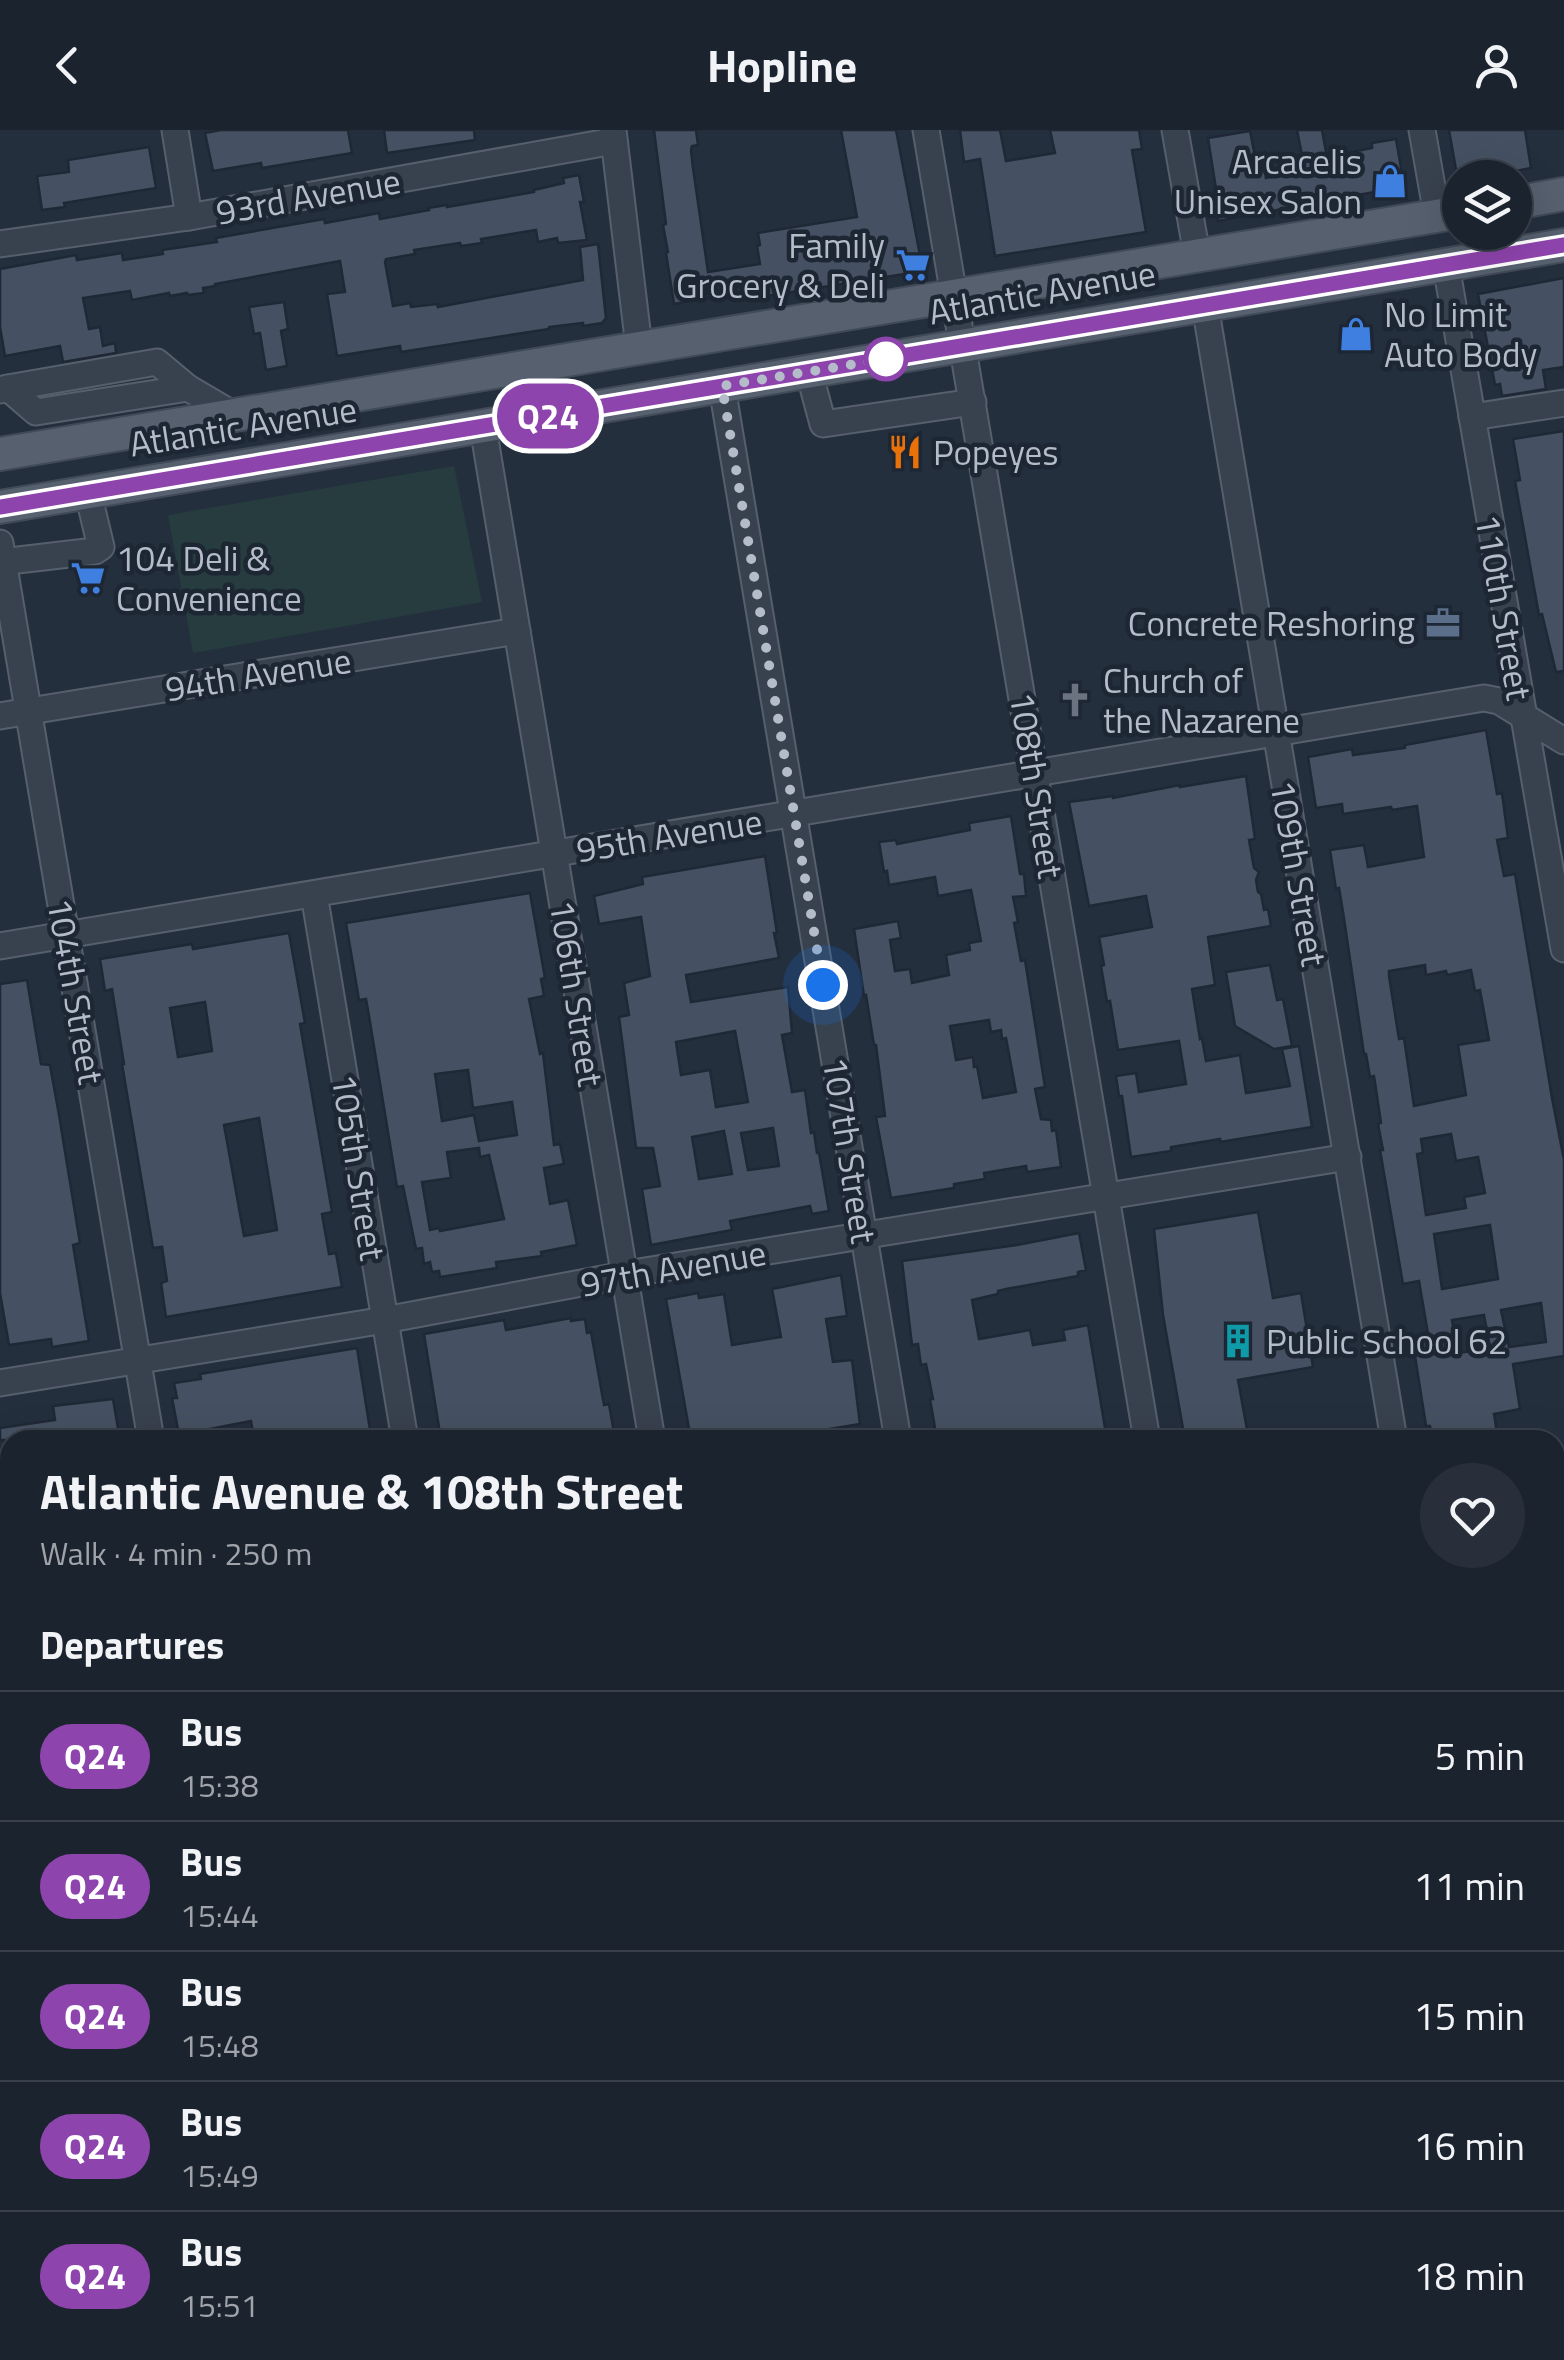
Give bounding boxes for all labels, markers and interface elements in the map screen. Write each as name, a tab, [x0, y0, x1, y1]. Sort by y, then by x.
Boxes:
text: Hopline	[707, 31, 857, 99]
icon: back	[40, 38, 95, 93]
icon: person	[1469, 38, 1524, 93]
place label: Arcacelis Unisex Salon	[1174, 134, 1362, 228]
street label: 93rd Avenue	[211, 153, 405, 239]
map controls	[1442, 160, 1532, 250]
button: layers	[1442, 160, 1532, 250]
shop icon: Arcacelis Unisex Salon	[1371, 162, 1409, 200]
place label: Family Grocery & Deli	[676, 218, 885, 312]
street label: Atlantic Avenue	[924, 245, 1160, 339]
supermarket icon: Family Grocery & Deli	[894, 246, 932, 284]
place label: No Limit Auto Body	[1384, 287, 1537, 381]
shop icon: No Limit Auto Body	[1337, 315, 1375, 353]
unlabelled marker	[865, 338, 907, 380]
street label: Atlantic Avenue	[126, 381, 360, 471]
line badge: Q24	[490, 384, 606, 448]
text: Q24	[517, 389, 579, 443]
place label: Popeyes	[933, 425, 1058, 479]
restaurant icon: Popeyes	[886, 433, 924, 471]
street label: 110th Street	[1461, 510, 1547, 704]
place label: 104 Deli & Convenience	[116, 531, 302, 625]
supermarket icon: 104 Deli & Convenience	[69, 559, 107, 597]
place label: Concrete Reshoring	[1128, 596, 1415, 650]
office icon: Concrete Reshoring	[1424, 604, 1462, 642]
street label: 94th Avenue	[161, 633, 355, 715]
place label: Church of the Nazarene	[1103, 653, 1300, 747]
church icon: Church of the Nazarene	[1056, 681, 1094, 719]
street label: 108th Street	[996, 688, 1078, 882]
street label: 109th Street	[1256, 776, 1342, 970]
street label: 95th Avenue	[572, 794, 766, 876]
street label: 104th Street	[33, 894, 119, 1088]
street label: 106th Street	[536, 896, 618, 1090]
your location	[798, 960, 848, 1010]
street label: 107th Street	[809, 1053, 891, 1247]
street label: 105th Street	[318, 1070, 400, 1264]
street label: 97th Avenue	[576, 1225, 770, 1311]
place label: Public School 62	[1266, 1314, 1507, 1368]
building icon: Public School 62	[1219, 1322, 1257, 1360]
text: Atlantic Avenue & 108th Street	[40, 1455, 683, 1528]
button: heart	[1420, 1463, 1525, 1568]
text: Walk · 4 min · 250 m	[40, 1529, 312, 1577]
text: Departures	[40, 1616, 224, 1674]
text: Bus	[180, 1703, 242, 1761]
text: 5 min	[1435, 1727, 1525, 1785]
text: Q24	[64, 1729, 126, 1783]
text: 15:38	[180, 1761, 259, 1809]
text: Bus	[180, 1833, 242, 1891]
text: 11 min	[1414, 1857, 1525, 1915]
text: Q24	[64, 1859, 126, 1913]
text: 15:44	[180, 1891, 259, 1939]
text: Bus	[180, 1963, 242, 2021]
text: 15 min	[1414, 1987, 1525, 2045]
text: Q24	[64, 1989, 126, 2043]
text: 15:48	[180, 2021, 259, 2069]
text: Bus	[180, 2093, 242, 2151]
text: 16 min	[1414, 2117, 1525, 2175]
text: Q24	[64, 2119, 126, 2173]
text: 15:49	[180, 2151, 259, 2199]
text: Bus	[180, 2223, 242, 2281]
text: 18 min	[1414, 2247, 1525, 2305]
text: Q24	[64, 2249, 126, 2303]
text: 15:51	[180, 2281, 259, 2329]

